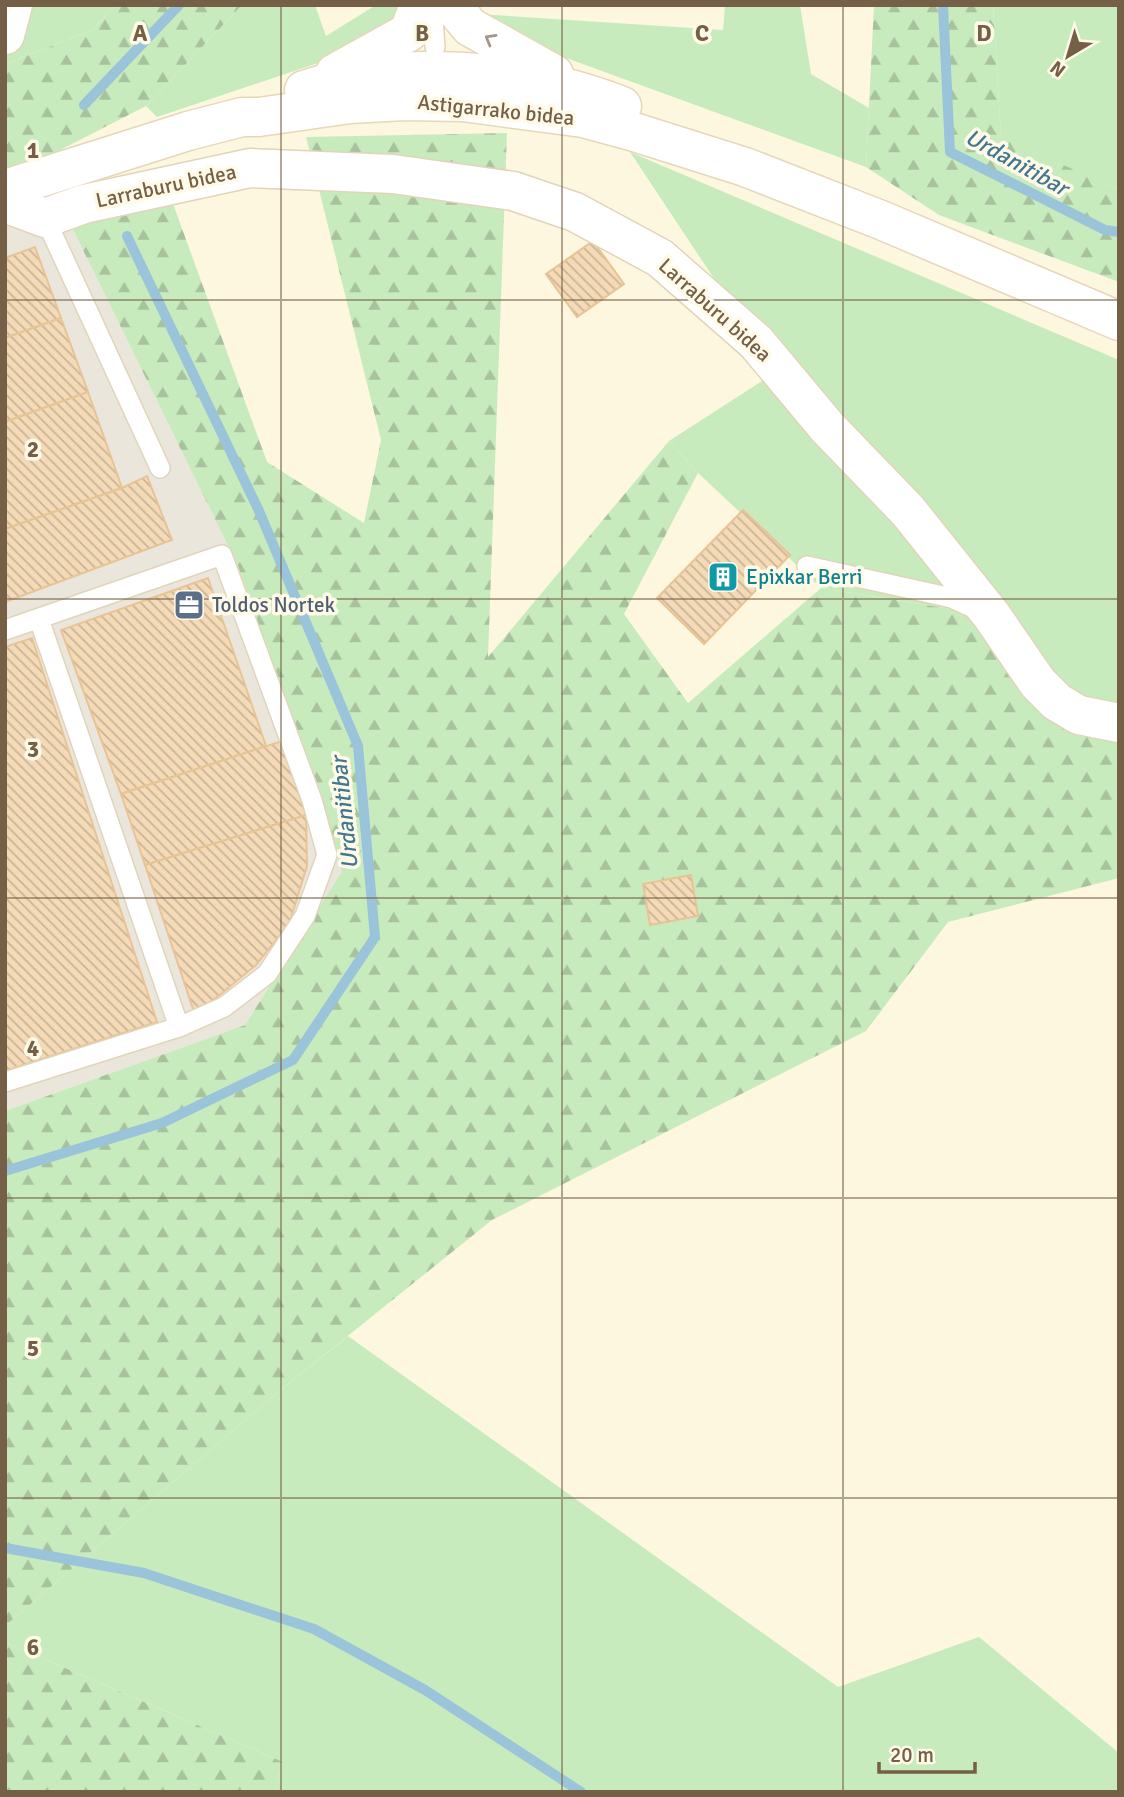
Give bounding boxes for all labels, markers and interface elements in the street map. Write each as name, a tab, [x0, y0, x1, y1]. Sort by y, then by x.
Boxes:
text: A	[133, 19, 148, 48]
text: B	[415, 19, 429, 48]
text: C	[695, 19, 709, 48]
text: D	[976, 19, 992, 48]
north arrow	[1033, 21, 1103, 91]
one-way arrow	[484, 34, 497, 47]
text: N	[1046, 55, 1071, 82]
street label: Astigarrako bidea	[416, 89, 576, 131]
water label: Urdanitibar	[960, 122, 1076, 204]
text: 1	[27, 136, 39, 165]
street label: Larraburu bidea	[93, 158, 239, 214]
street label: Larraburu bidea	[653, 253, 777, 367]
text: 2	[27, 435, 39, 464]
building icon: Epixkar Berri	[706, 560, 740, 594]
place label: Epixkar Berri	[746, 564, 863, 590]
office icon: Toldos Nortek	[172, 588, 206, 622]
place label: Toldos Nortek	[212, 592, 335, 618]
text: 3	[27, 735, 39, 764]
water label: Urdanitibar	[324, 752, 365, 871]
text: 4	[27, 1034, 39, 1063]
text: 5	[27, 1334, 39, 1363]
text: 6	[27, 1633, 39, 1662]
scale bar	[879, 1730, 975, 1774]
text: 20 m	[890, 1742, 934, 1768]

